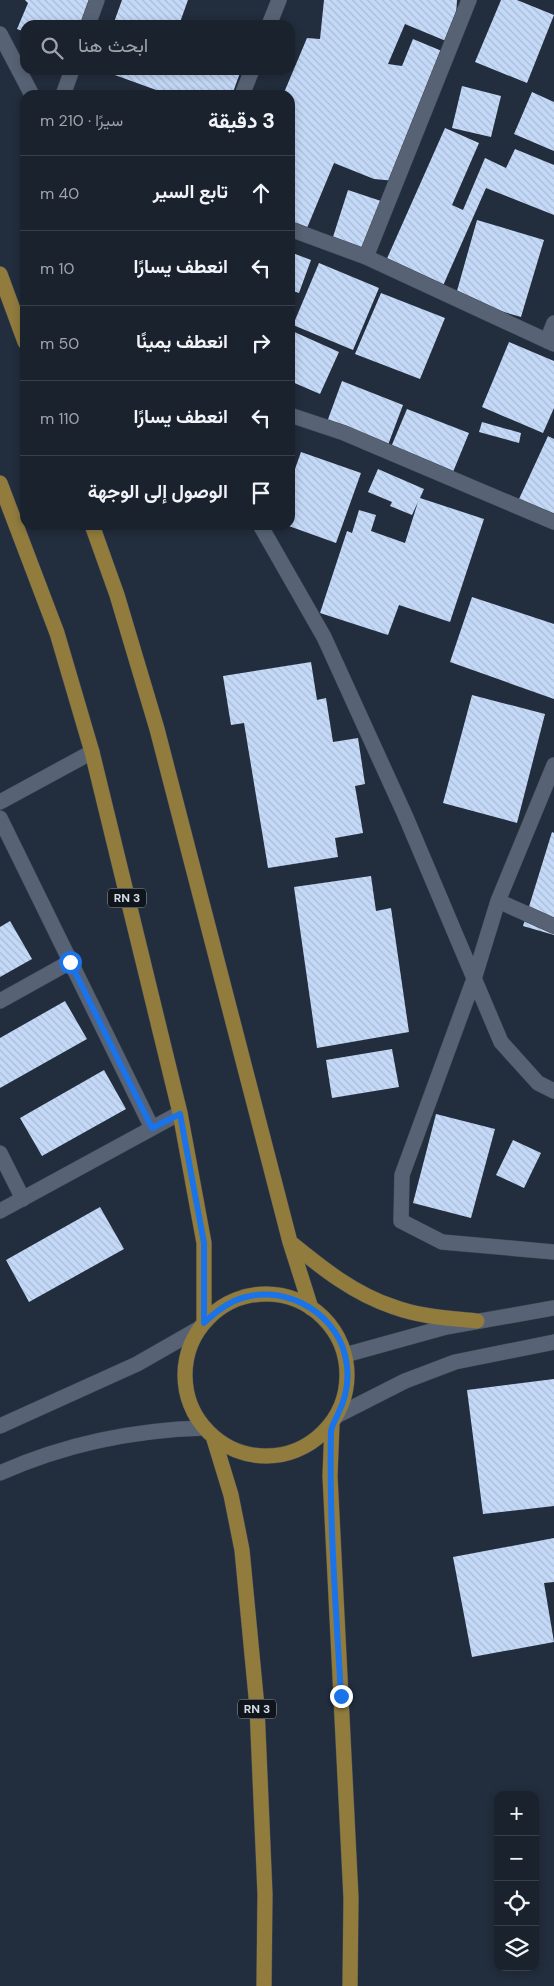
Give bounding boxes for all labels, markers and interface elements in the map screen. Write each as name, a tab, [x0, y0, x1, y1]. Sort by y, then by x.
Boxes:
search box	[20, 20, 295, 75]
text: ابحث هنا	[78, 33, 148, 58]
icon: search	[38, 34, 66, 62]
text: 3 دقيقة	[208, 107, 275, 135]
text: سيرًا · 210 m	[40, 110, 123, 131]
text: تابع السير	[153, 179, 228, 204]
icon: ahead	[247, 179, 275, 207]
text: 40 m	[40, 183, 79, 204]
text: انعطف يسارًا	[134, 254, 228, 279]
icon: left	[247, 254, 275, 282]
text: 10 m	[40, 258, 74, 279]
text: انعطف يمينًا	[136, 329, 228, 354]
icon: right	[247, 329, 275, 357]
text: 50 m	[40, 333, 79, 354]
text: انعطف يسارًا	[134, 404, 228, 429]
icon: left	[247, 404, 275, 432]
text: 110 m	[40, 408, 79, 429]
text: الوصول إلى الوجهة	[88, 479, 228, 504]
icon: arrive	[247, 479, 275, 507]
road number: RN 3	[108, 888, 146, 908]
route start	[59, 951, 82, 974]
route end	[330, 1685, 353, 1708]
road number: RN 3	[238, 1700, 276, 1718]
map controls	[494, 1791, 539, 1971]
button: +	[494, 1791, 539, 1836]
button: −	[494, 1836, 539, 1881]
button: locate	[494, 1881, 539, 1926]
button: layers	[494, 1926, 539, 1971]

